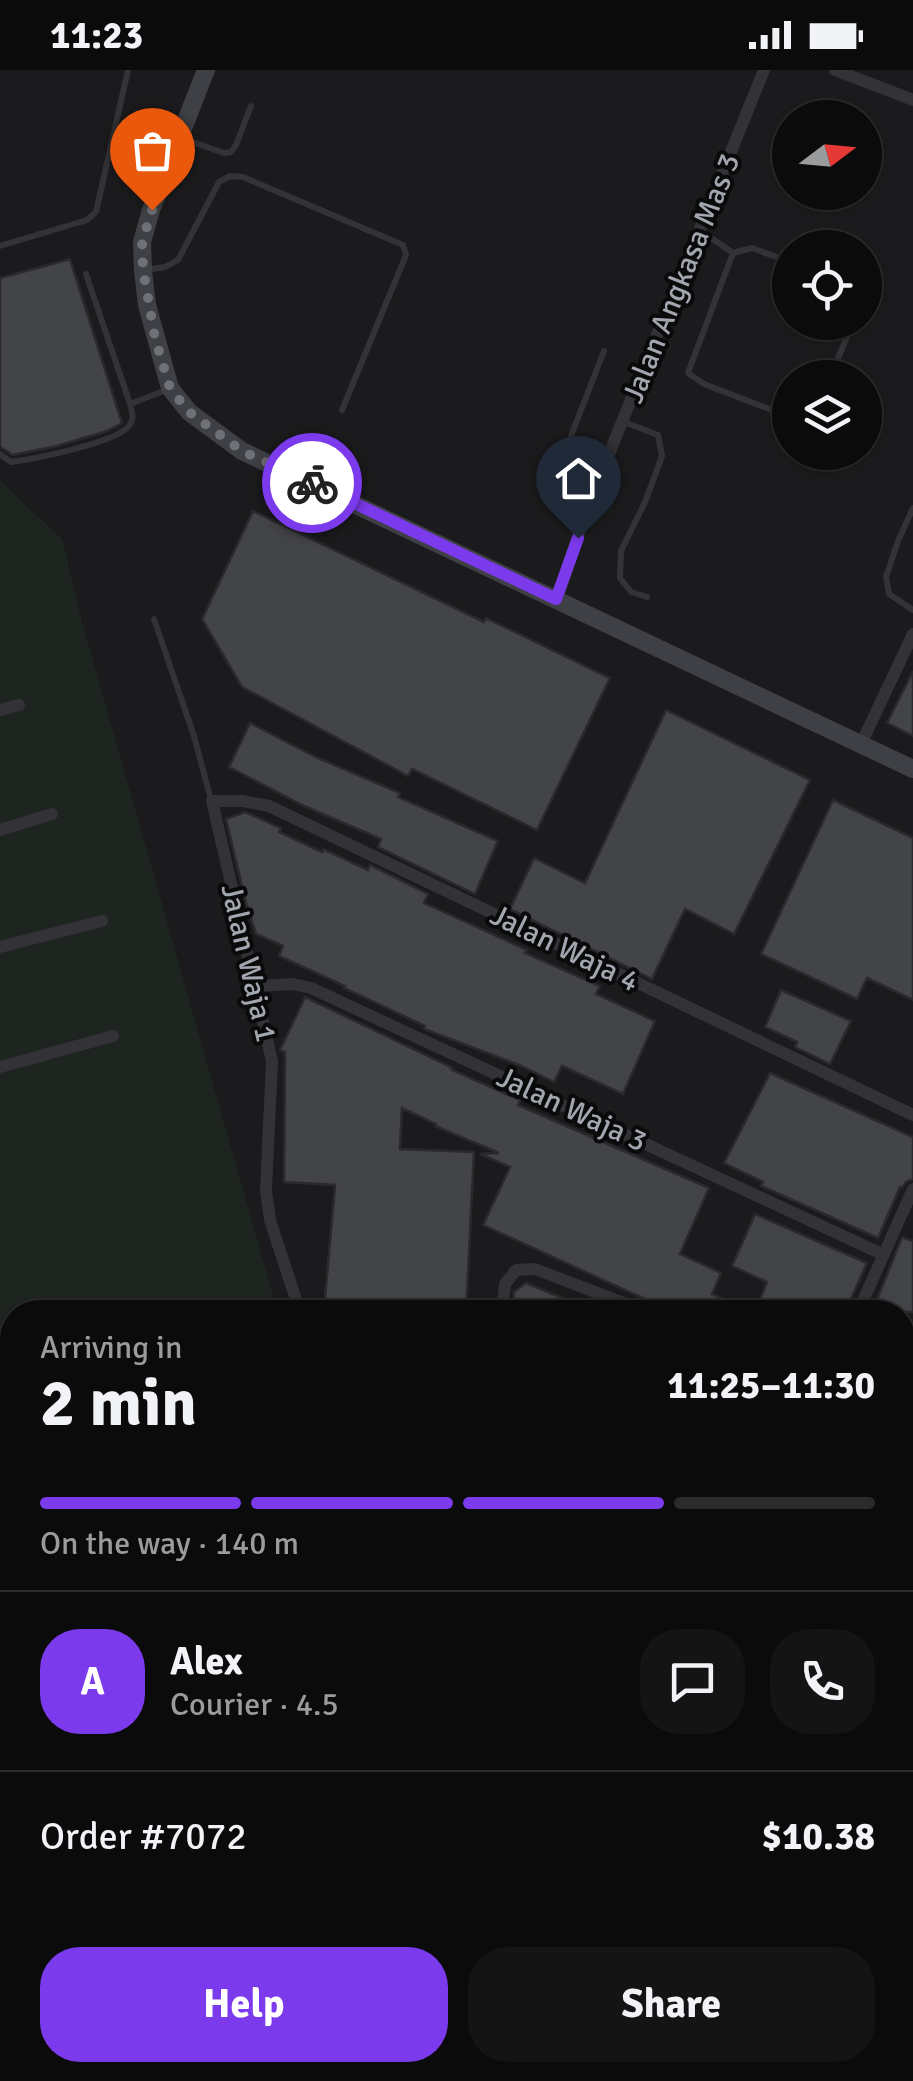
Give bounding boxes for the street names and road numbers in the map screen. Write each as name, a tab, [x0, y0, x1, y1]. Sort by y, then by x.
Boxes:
street label: Jalan Angkasa Mas 3	[614, 148, 748, 408]
street label: Jalan Waja 1	[212, 881, 285, 1046]
street label: Jalan Waja 4	[484, 897, 645, 1000]
street label: Jalan Waja 3	[491, 1059, 653, 1160]

